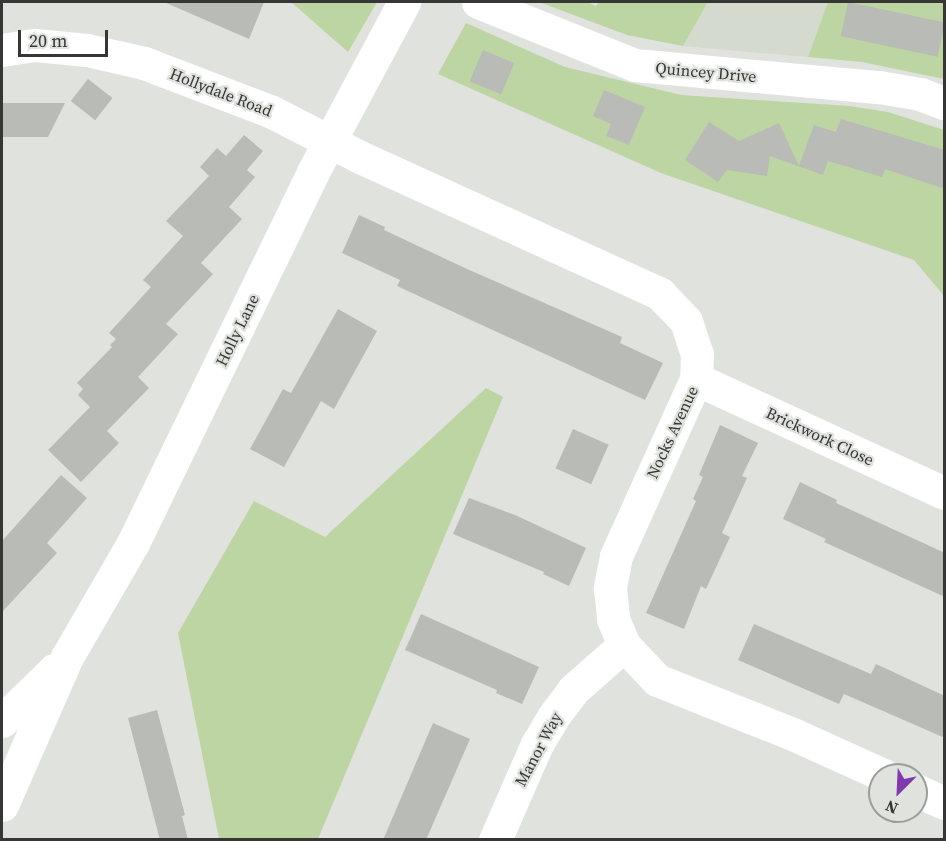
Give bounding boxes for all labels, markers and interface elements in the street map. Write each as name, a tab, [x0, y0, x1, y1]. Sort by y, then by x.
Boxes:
scale bar	[21, 18, 111, 56]
text: 20 m	[29, 28, 67, 53]
street label: Quincey Drive	[655, 58, 757, 86]
street label: Hollydale Road	[167, 64, 275, 120]
street label: Holly Lane	[211, 291, 263, 369]
street label: Nocks Avenue	[642, 383, 702, 481]
street label: Brickwork Close	[763, 403, 877, 469]
street label: Manor Way	[510, 708, 566, 790]
north arrow	[868, 763, 928, 823]
text: N	[882, 795, 901, 820]

